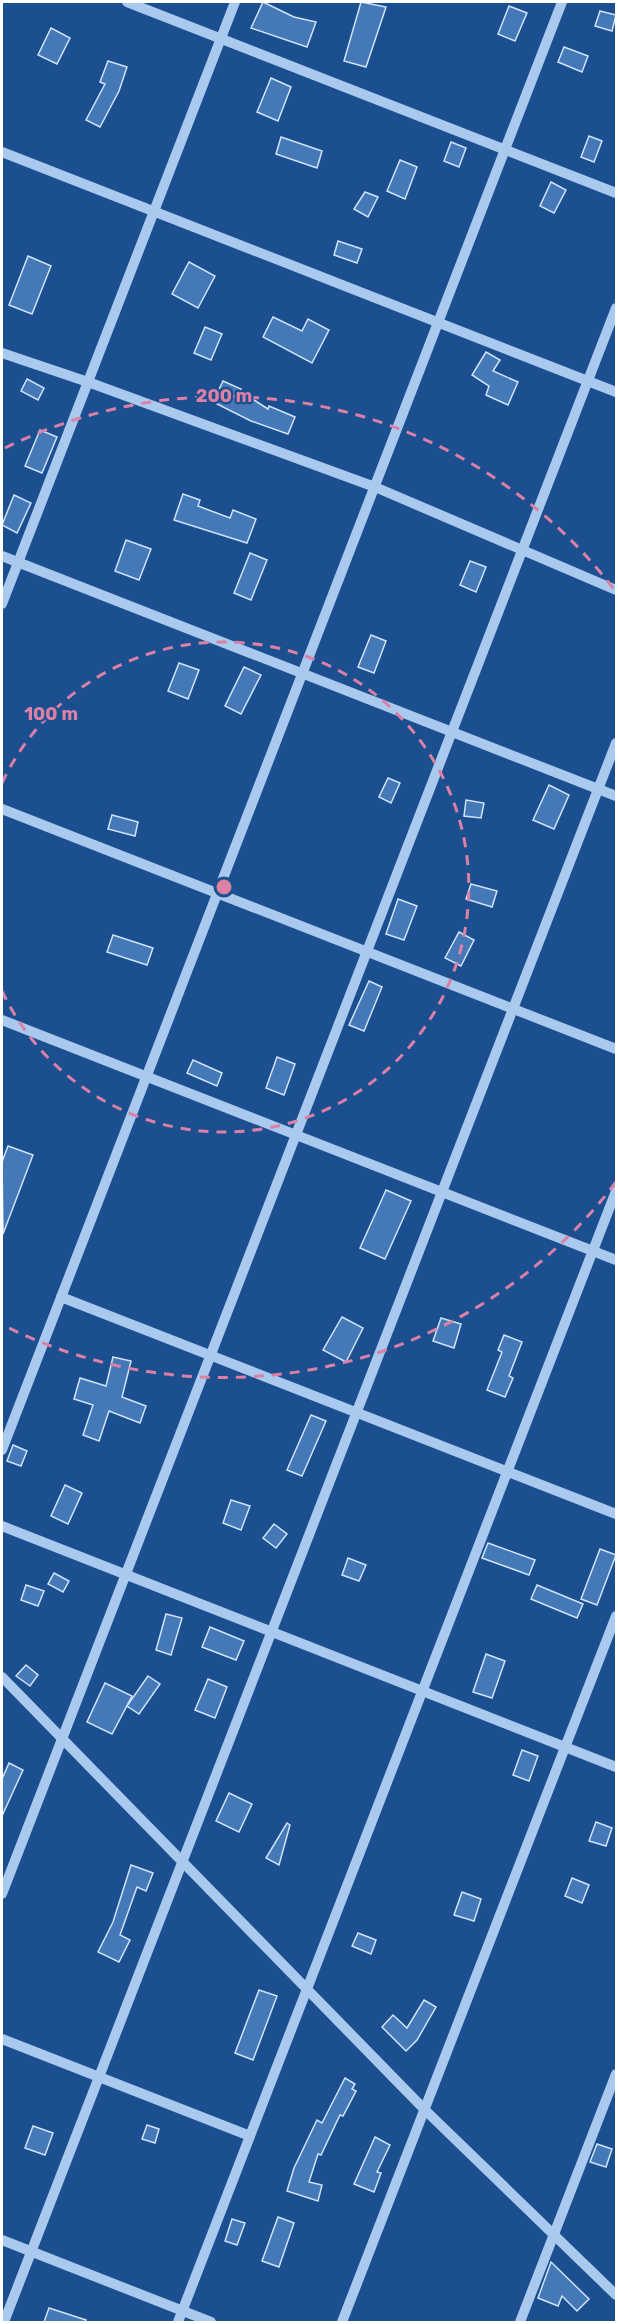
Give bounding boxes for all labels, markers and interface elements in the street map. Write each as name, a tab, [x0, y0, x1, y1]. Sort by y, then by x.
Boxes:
text: 200 m	[196, 385, 252, 407]
text: 100 m	[24, 703, 78, 725]
centre of rings	[214, 877, 234, 897]

